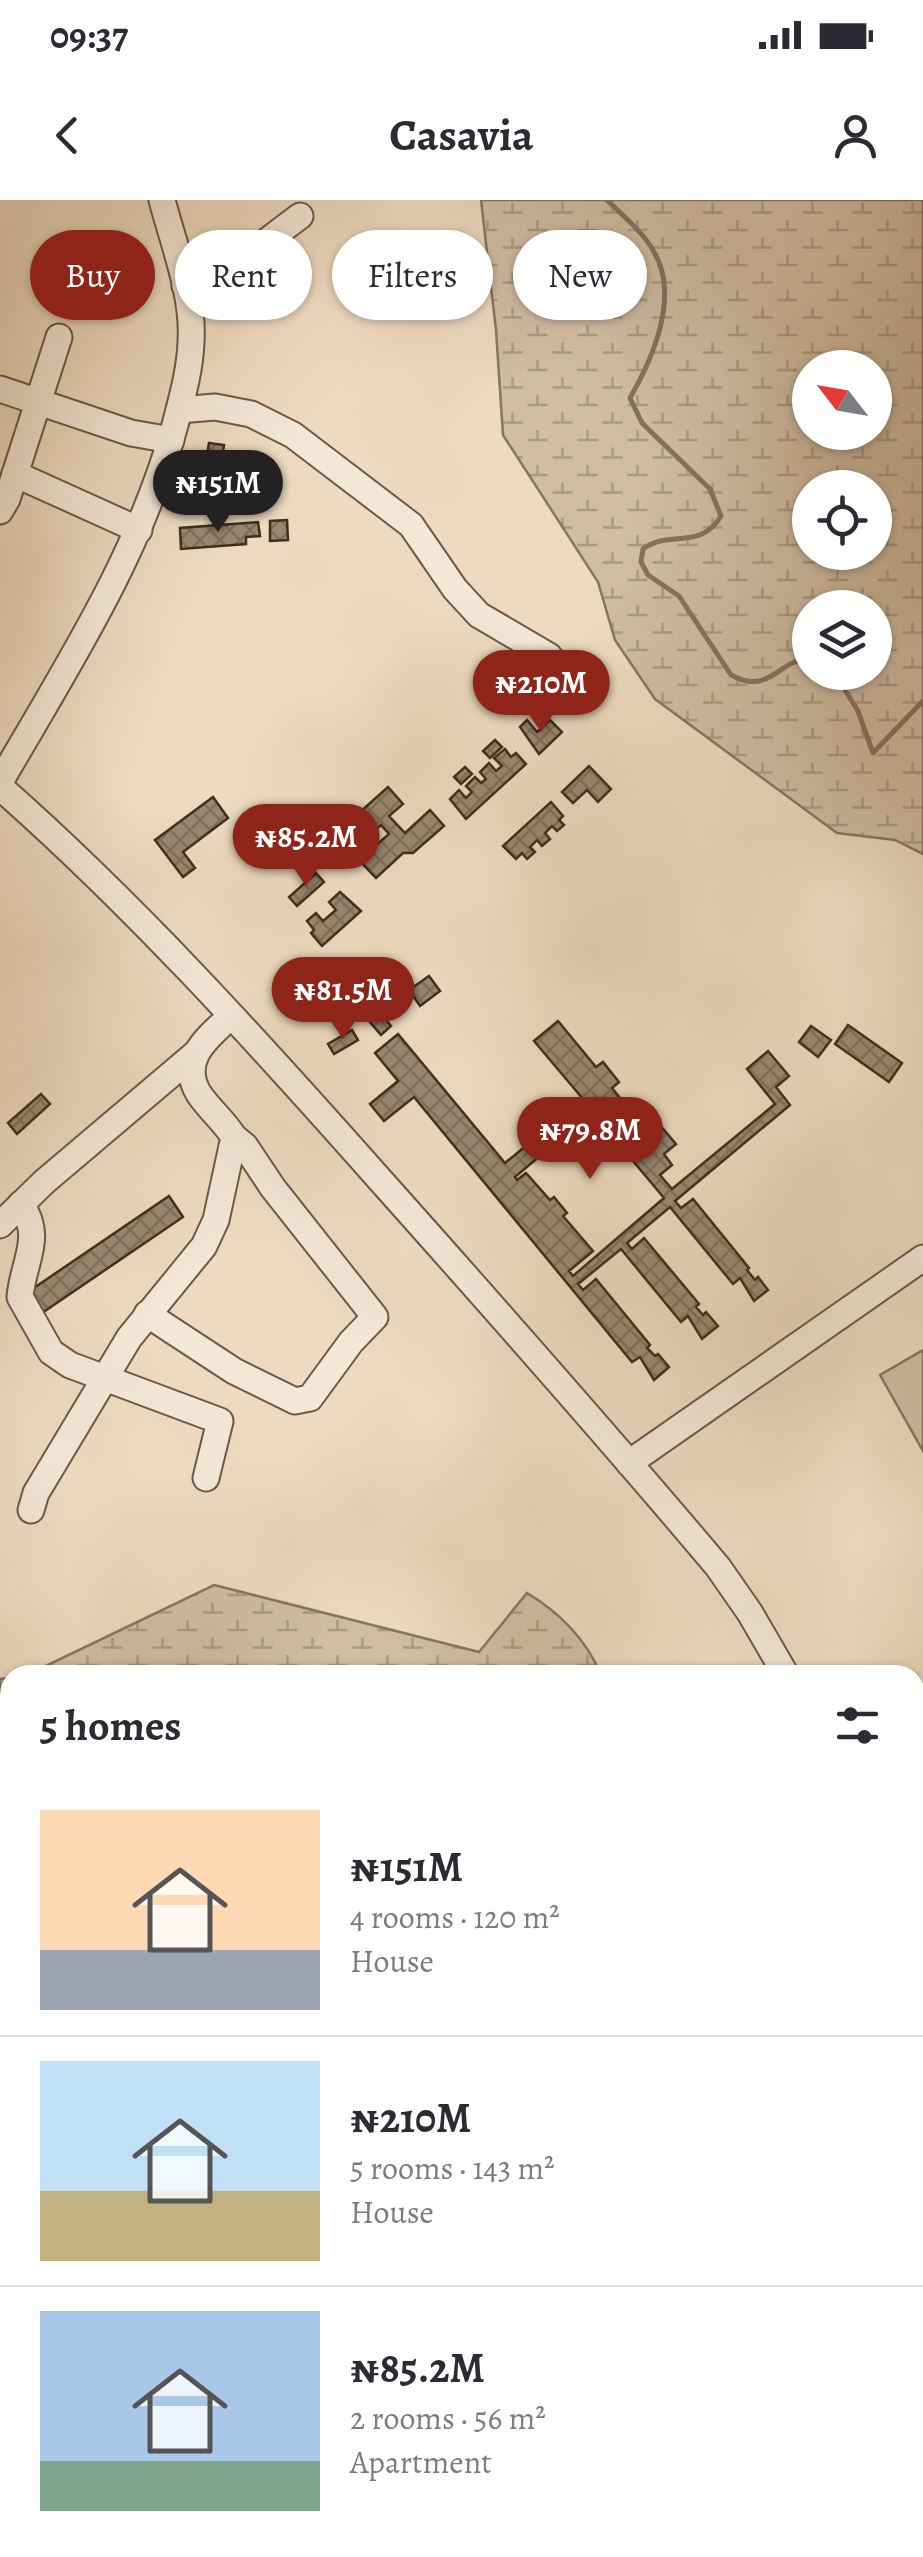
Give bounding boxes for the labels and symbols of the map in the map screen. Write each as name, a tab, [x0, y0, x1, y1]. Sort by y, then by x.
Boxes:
north arrow	[792, 350, 892, 450]
pin: ₦151M	[148, 450, 288, 535]
pin: ₦210M	[471, 650, 611, 735]
pin: ₦85.2M	[225, 804, 387, 889]
pin: ₦81.5M	[262, 957, 424, 1042]
pin: ₦79.8M	[509, 1097, 671, 1182]

